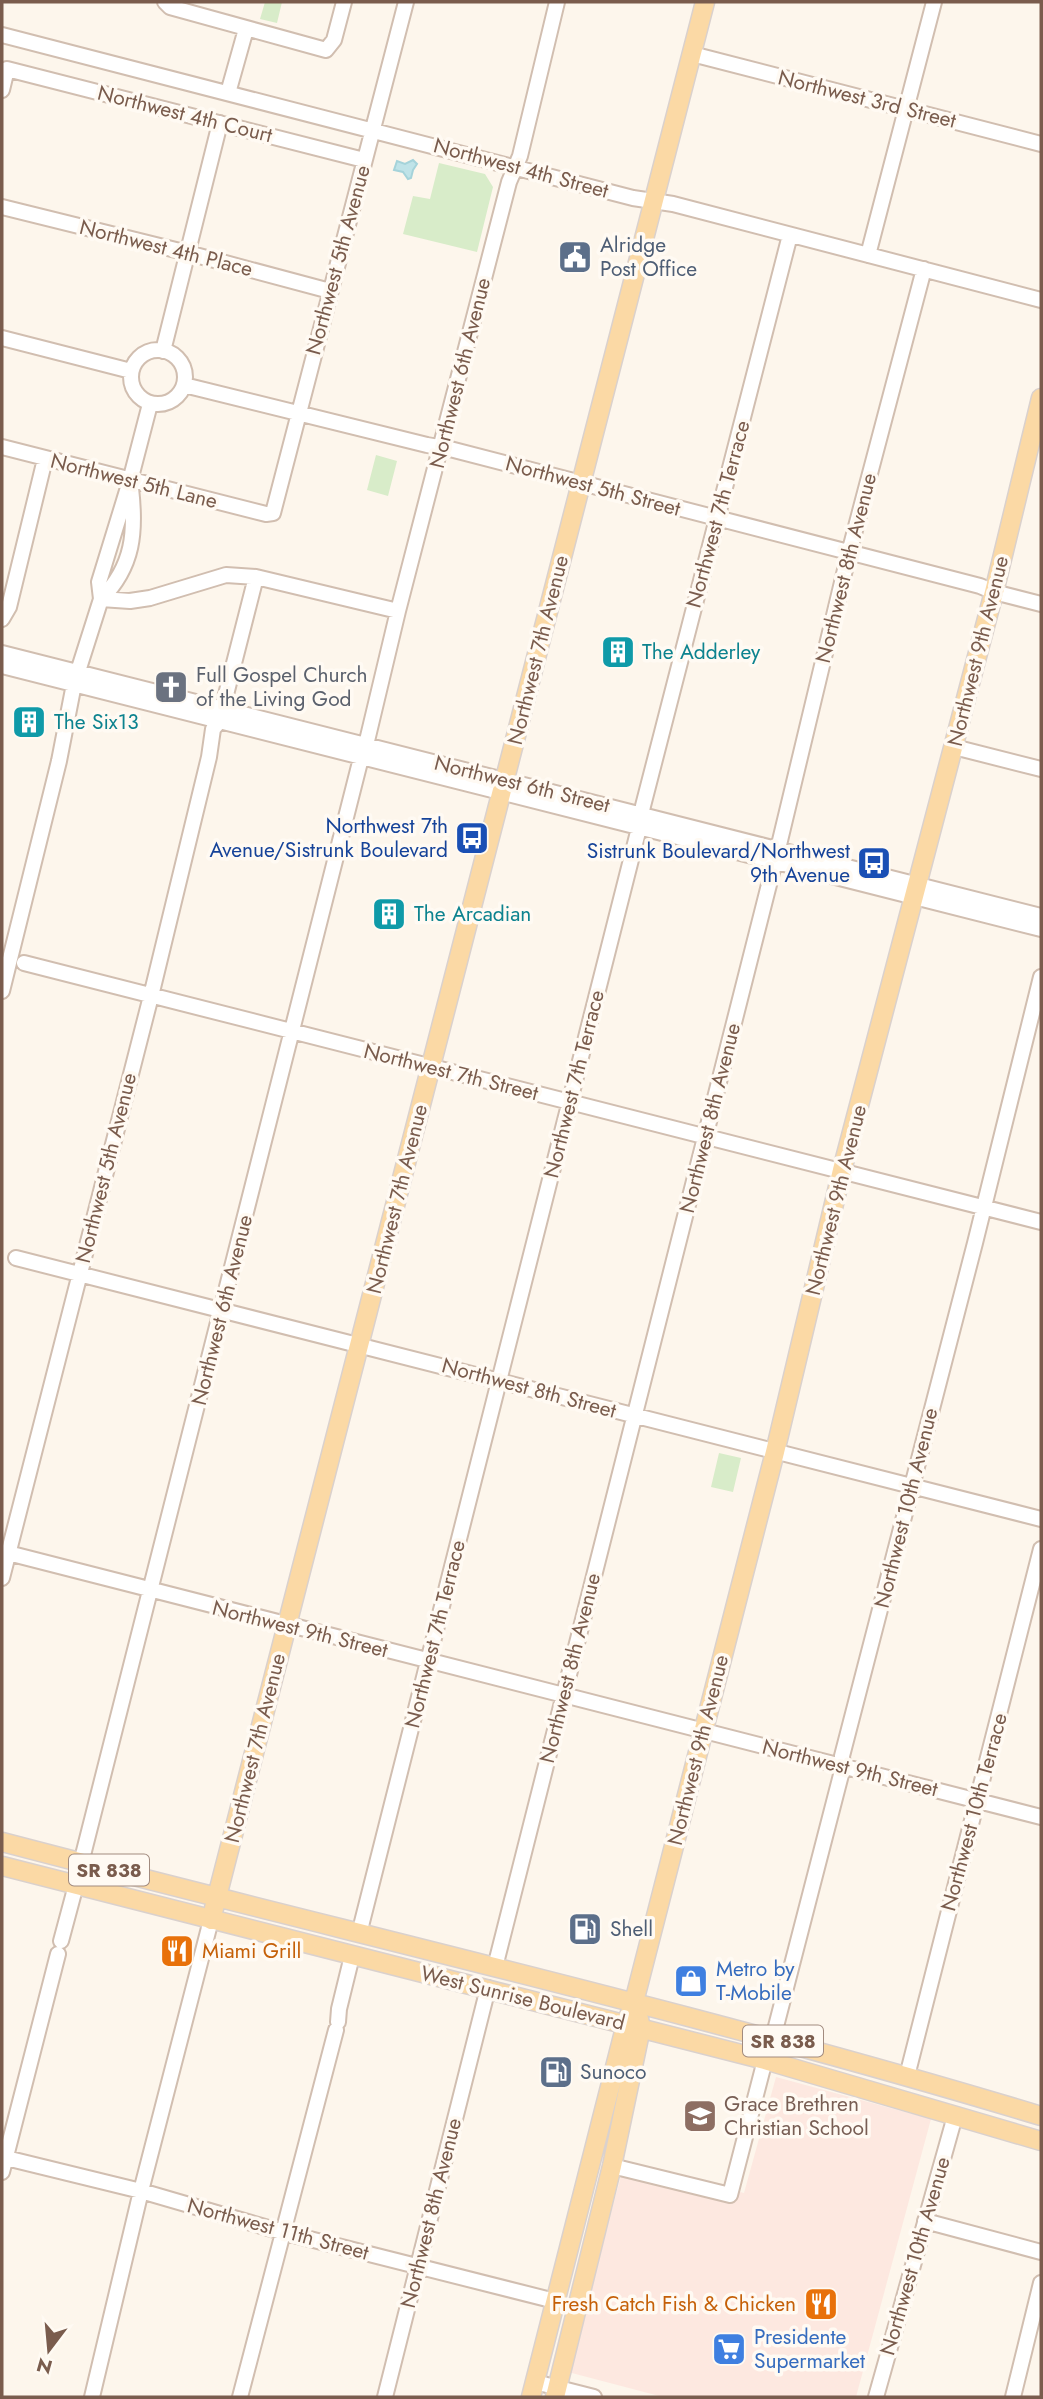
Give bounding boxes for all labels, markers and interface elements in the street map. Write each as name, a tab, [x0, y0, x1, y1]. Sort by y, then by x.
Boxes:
street label: Northwest 3rd Street	[775, 62, 959, 136]
street label: Northwest 4th Court	[94, 78, 276, 150]
street label: Northwest 4th Street	[430, 130, 612, 206]
street label: Northwest 5th Avenue	[298, 162, 378, 358]
street label: Northwest 4th Place	[76, 212, 256, 284]
place label: Alridge Post Office	[600, 230, 697, 284]
public building icon: Alridge Post Office	[556, 238, 594, 276]
street label: Northwest 6th Avenue	[422, 274, 498, 471]
street label: Northwest 7th Terrace	[679, 417, 757, 611]
street label: Northwest 5th Lane	[47, 446, 221, 516]
street label: Northwest 5th Street	[502, 448, 684, 524]
street label: Northwest 8th Avenue	[808, 470, 884, 666]
street label: Northwest 7th Avenue	[500, 552, 576, 748]
street label: Northwest 9th Avenue	[940, 552, 1016, 749]
building icon: The Adderley	[599, 633, 637, 671]
place label: The Adderley	[642, 637, 761, 667]
place label: Full Gospel Church of the Living God	[196, 660, 368, 714]
church icon: Full Gospel Church of the Living God	[152, 668, 190, 706]
building icon: The Six13	[10, 703, 48, 741]
place label: The Six13	[54, 707, 139, 737]
street label: Northwest 6th Street	[431, 748, 613, 820]
place label: Northwest 7th Avenue/Sistrunk Boulevard	[210, 811, 448, 865]
bus stop icon: Northwest 7th Avenue/Sistrunk Boulevard	[453, 819, 491, 857]
place label: Sistrunk Boulevard/Northwest 9th Avenue	[587, 836, 850, 890]
bus stop icon: Sistrunk Boulevard/Northwest 9th Avenue	[855, 844, 893, 882]
building icon: The Arcadian	[370, 895, 408, 933]
place label: The Arcadian	[414, 899, 531, 929]
street label: Northwest 7th Terrace	[536, 987, 612, 1181]
street label: Northwest 8th Avenue	[672, 1020, 748, 1216]
street label: Northwest 7th Street	[361, 1036, 541, 1108]
street label: Northwest 5th Avenue	[68, 1070, 144, 1266]
street label: Northwest 7th Avenue	[359, 1101, 435, 1297]
street label: Northwest 9th Avenue	[798, 1101, 874, 1298]
street label: Northwest 6th Avenue	[184, 1211, 260, 1408]
street label: Northwest 8th Street	[438, 1350, 620, 1426]
street label: Northwest 10th Avenue	[867, 1405, 945, 1611]
street label: Northwest 7th Terrace	[397, 1537, 473, 1731]
street label: Northwest 8th Avenue	[532, 1570, 608, 1766]
street label: Northwest 9th Street	[209, 1593, 391, 1665]
street label: Northwest 7th Avenue	[217, 1650, 293, 1846]
street label: Northwest 9th Avenue	[660, 1651, 736, 1848]
street label: Northwest 10th Terrace	[933, 1710, 1015, 1914]
street label: Northwest 9th Street	[759, 1732, 941, 1804]
road number: SR 838	[69, 1854, 149, 1886]
fuel station icon: Shell	[566, 1910, 604, 1948]
place label: Shell	[610, 1914, 653, 1944]
restaurant icon: Miami Grill	[158, 1932, 196, 1970]
place label: Miami Grill	[202, 1936, 301, 1966]
place label: Metro by T-Mobile	[716, 1954, 795, 2008]
street label: West Sunrise Boulevard	[418, 1958, 628, 2038]
shop icon: Metro by T-Mobile	[672, 1962, 710, 2000]
road number: SR 838	[743, 2025, 823, 2056]
fuel station icon: Sunoco	[537, 2053, 575, 2091]
place label: Sunoco	[580, 2057, 647, 2087]
place label: Grace Brethren Christian School	[724, 2089, 869, 2143]
school or university icon: Grace Brethren Christian School	[681, 2097, 719, 2135]
street label: Northwest 8th Avenue	[393, 2115, 469, 2311]
street label: Northwest 10th Avenue	[872, 2153, 958, 2359]
street label: Northwest 11th Street	[184, 2190, 372, 2268]
restaurant icon: Fresh Catch Fish & Chicken	[802, 2285, 840, 2323]
place label: Fresh Catch Fish & Chicken	[552, 2289, 796, 2319]
north arrow	[14, 2315, 84, 2385]
place label: Presidente Supermarket	[754, 2322, 865, 2376]
supermarket icon: Presidente Supermarket	[710, 2330, 748, 2368]
text: N	[33, 2351, 55, 2381]

